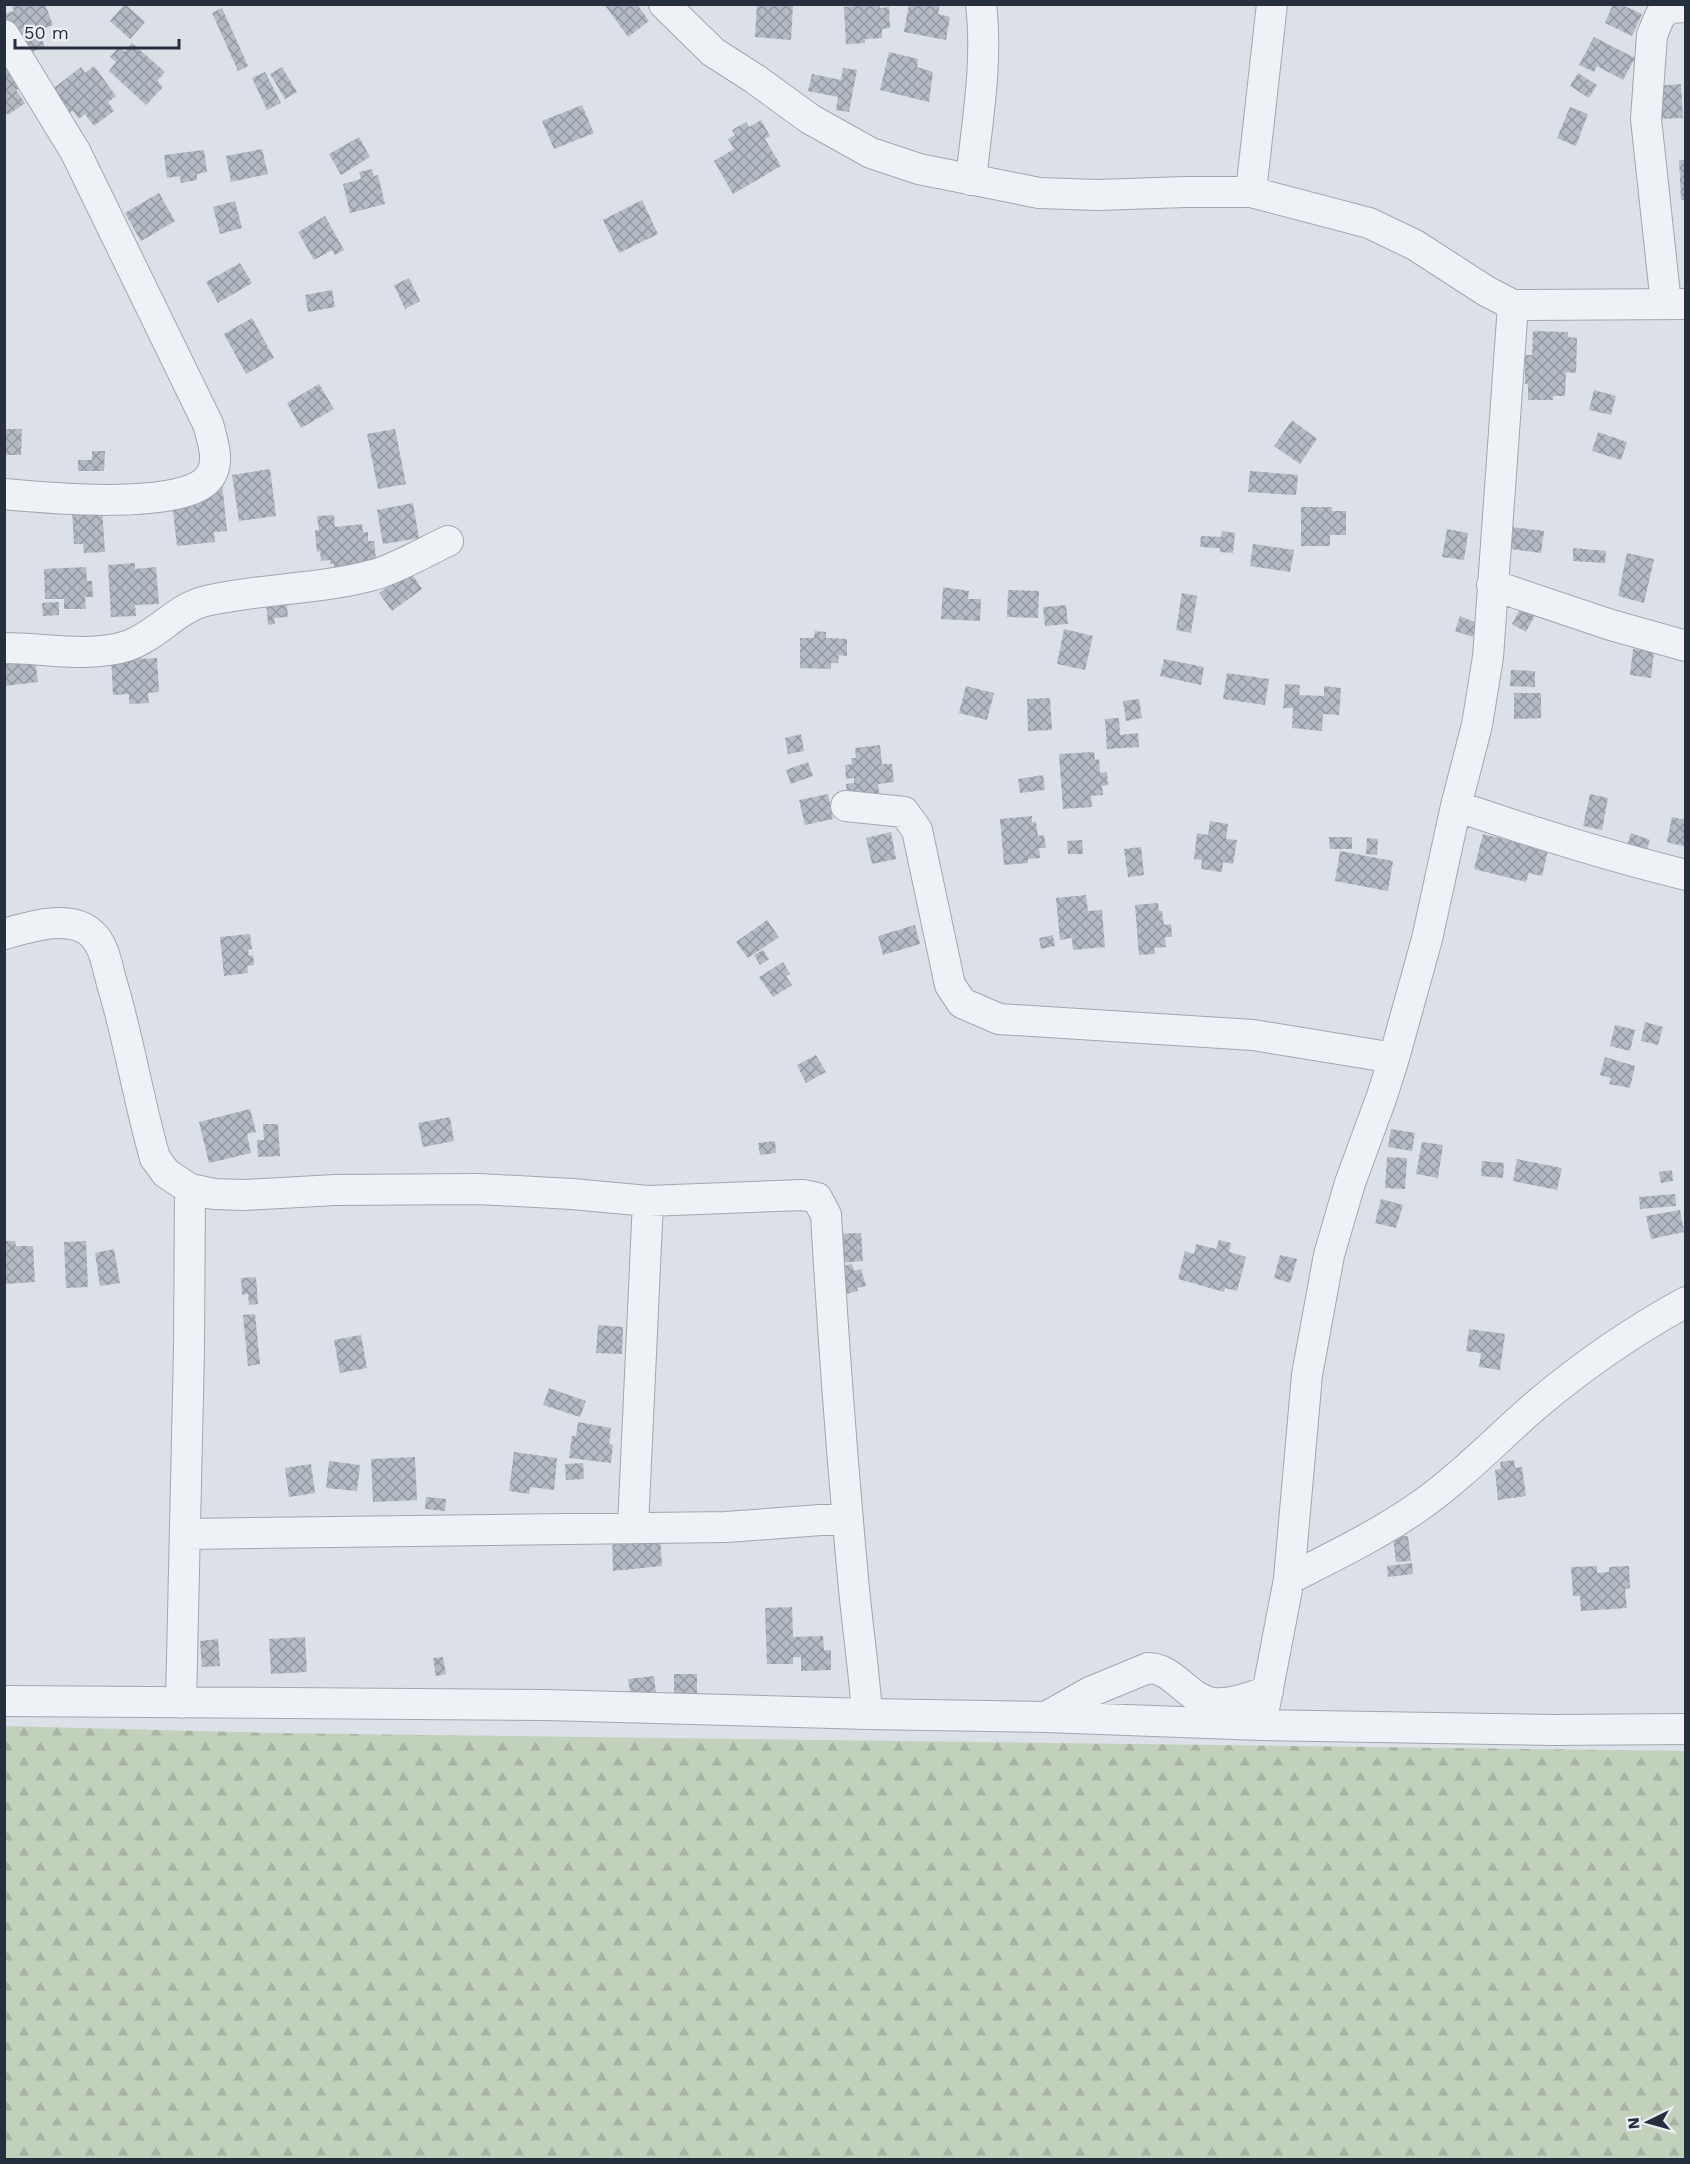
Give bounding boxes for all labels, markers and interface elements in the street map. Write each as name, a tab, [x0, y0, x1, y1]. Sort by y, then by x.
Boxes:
scale bar	[15, 12, 178, 50]
text: 50 m	[24, 22, 69, 43]
north arrow	[1618, 2092, 1678, 2152]
text: N	[1624, 2117, 1644, 2130]

